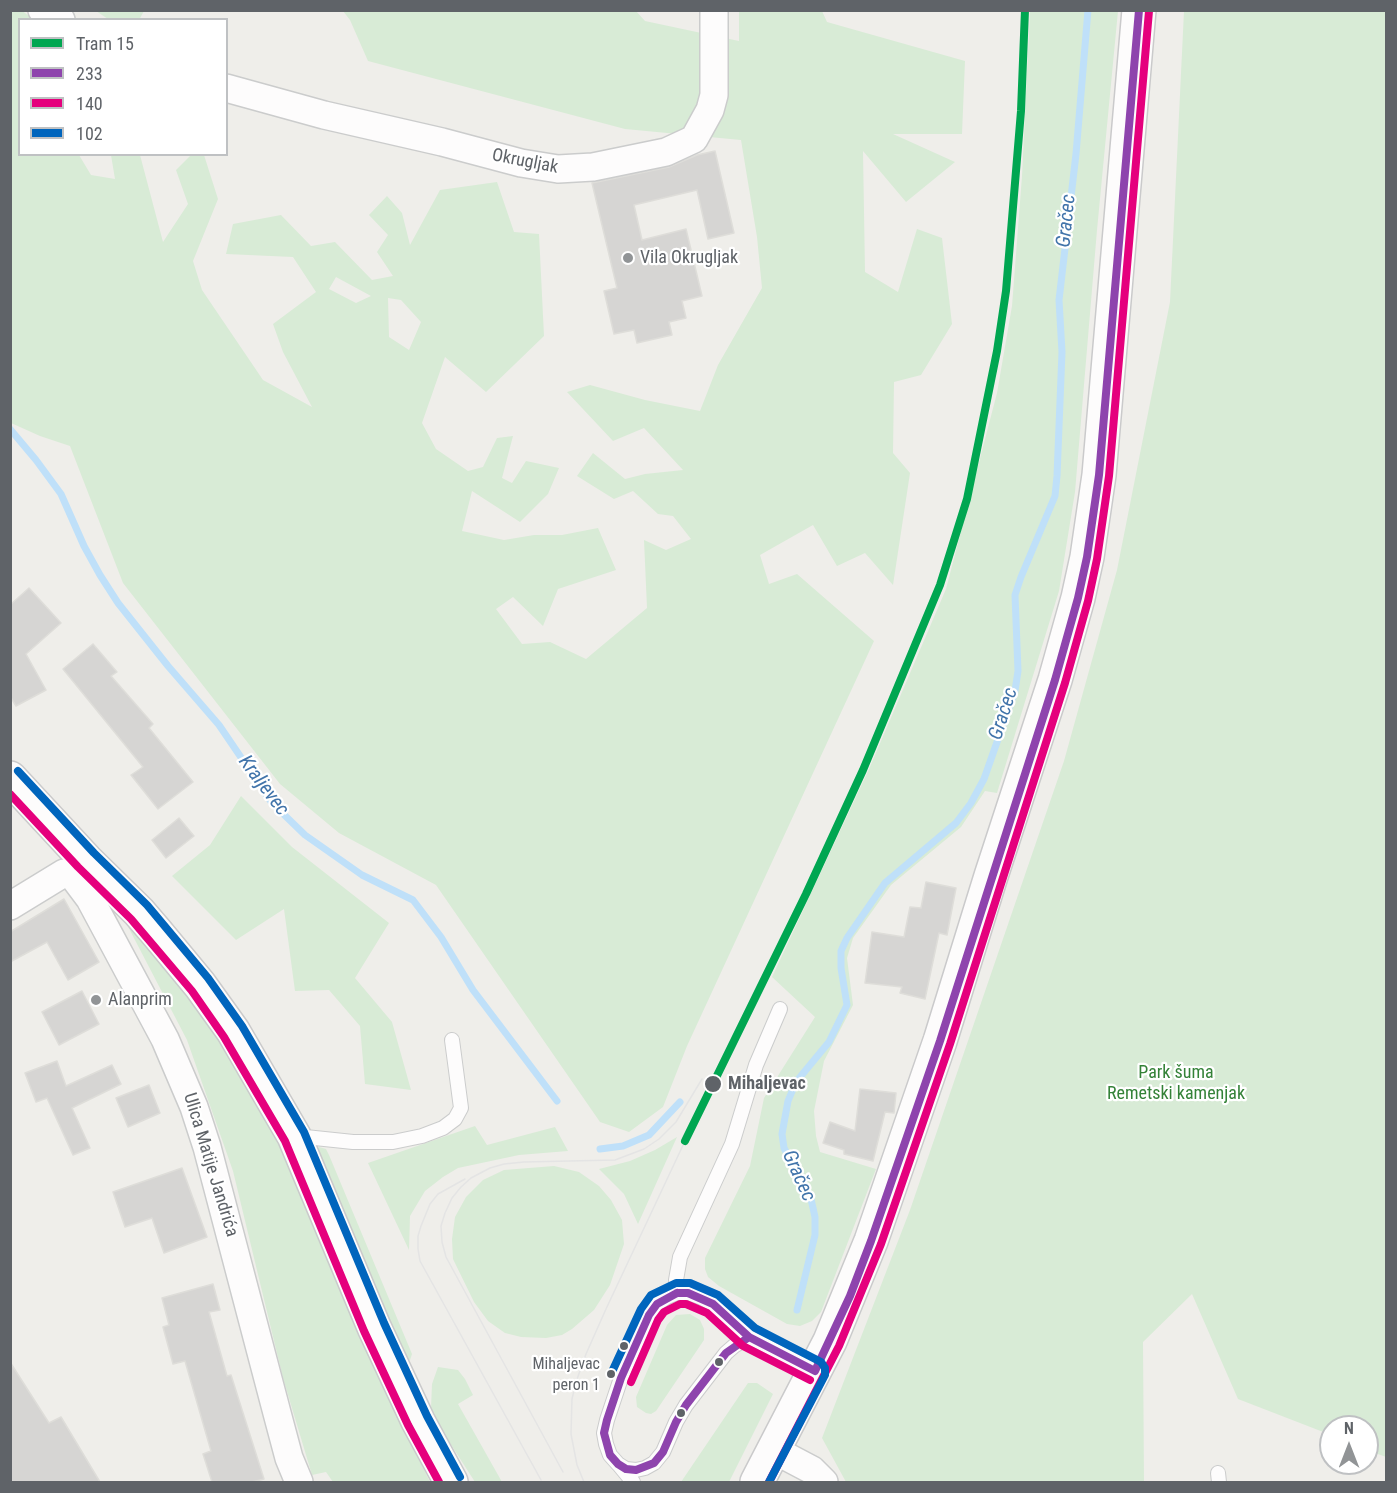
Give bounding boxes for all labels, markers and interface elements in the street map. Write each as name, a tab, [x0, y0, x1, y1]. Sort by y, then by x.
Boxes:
legend	[18, 18, 228, 156]
text: Tram 15	[76, 33, 134, 54]
text: 233	[76, 63, 103, 84]
text: 140	[76, 93, 103, 114]
text: 102	[76, 123, 103, 144]
street label: Okrugljak	[490, 145, 560, 179]
water label: Gračec	[1052, 193, 1082, 249]
place label: Vila Okrugljak	[640, 247, 738, 269]
marker: Vila Okrugljak	[621, 251, 635, 265]
water label: Gračec	[984, 685, 1024, 743]
water label: Kraljevec	[233, 751, 293, 821]
place label: Alanprim	[108, 989, 172, 1011]
marker: Alanprim	[89, 993, 103, 1007]
park label: Park šuma Remetski kamenjak	[1107, 1062, 1245, 1104]
place label: Mihaljevac	[728, 1073, 806, 1095]
marker: Mihaljevac	[703, 1074, 723, 1094]
street label: Ulica Matije Jandrića	[178, 1090, 242, 1240]
water label: Gračec	[776, 1147, 820, 1205]
unlabelled marker	[618, 1340, 630, 1352]
place label: Mihaljevac peron 1	[532, 1355, 600, 1393]
unlabelled marker	[713, 1356, 725, 1368]
marker: Mihaljevac peron 1	[605, 1368, 617, 1380]
unlabelled marker	[675, 1407, 687, 1419]
north arrow	[1319, 1415, 1379, 1475]
text: N	[1344, 1419, 1354, 1438]

